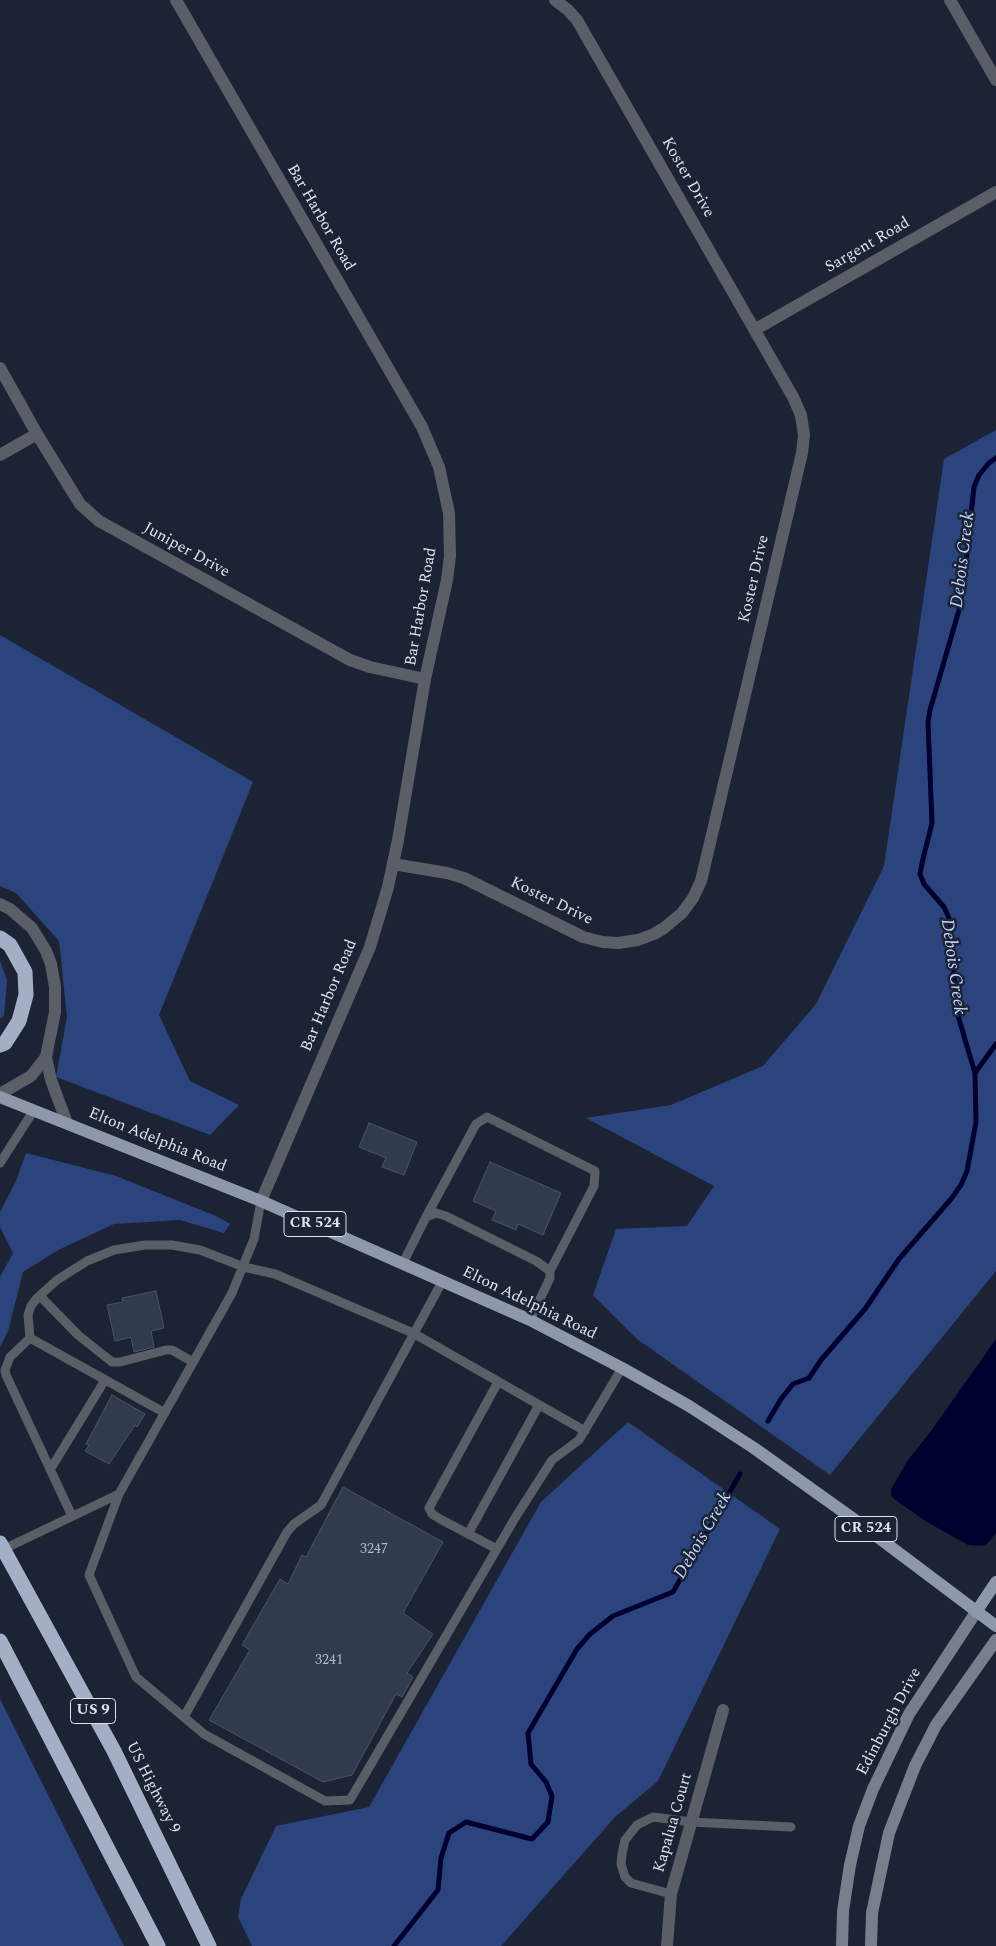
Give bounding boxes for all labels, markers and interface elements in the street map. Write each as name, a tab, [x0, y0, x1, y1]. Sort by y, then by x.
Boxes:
street label: Koster Drive	[656, 134, 718, 222]
street label: Bar Harbor Road	[282, 161, 358, 275]
street label: Sargent Road	[822, 214, 914, 278]
water label: Debois Creek	[947, 511, 981, 609]
street label: Juniper Drive	[139, 519, 233, 583]
street label: Koster Drive	[736, 533, 774, 625]
street label: Bar Harbor Road	[402, 546, 442, 668]
street label: Koster Drive	[507, 874, 595, 930]
water label: Debois Creek	[935, 917, 969, 1017]
street label: Bar Harbor Road	[298, 937, 362, 1055]
street label: Elton Adelphia Road	[85, 1105, 229, 1177]
road number: CR 524	[284, 1212, 346, 1236]
street label: Elton Adelphia Road	[459, 1263, 599, 1345]
water label: Debois Creek	[670, 1489, 738, 1583]
road number: CR 524	[835, 1516, 897, 1542]
house number: 3247	[360, 1542, 388, 1558]
house number: 3241	[315, 1653, 343, 1669]
street label: Edinburgh Drive	[854, 1665, 926, 1779]
road number: US 9	[70, 1698, 116, 1724]
street label: US Highway 9	[121, 1739, 183, 1837]
street label: Kapalua Court	[651, 1771, 697, 1875]

